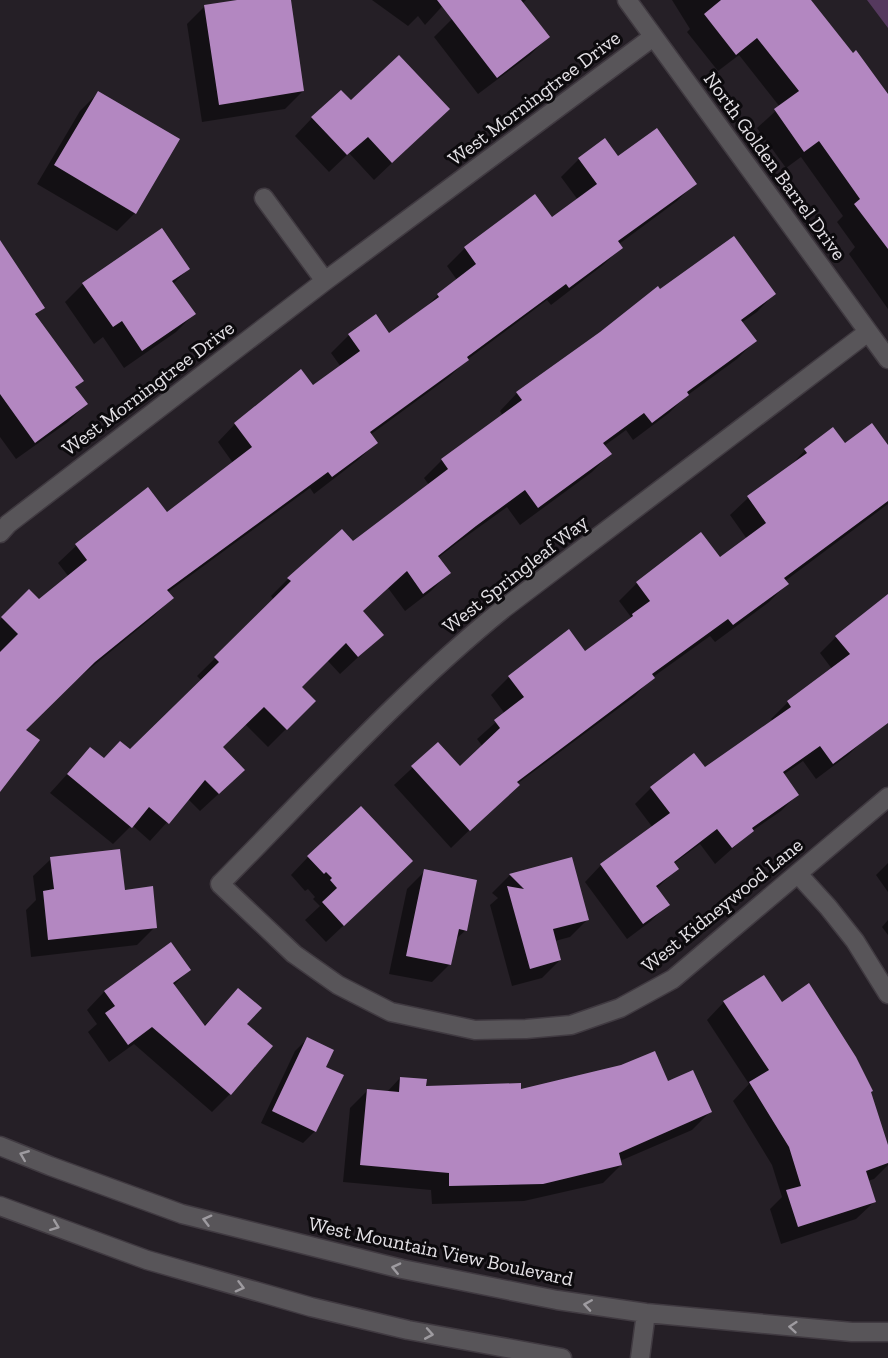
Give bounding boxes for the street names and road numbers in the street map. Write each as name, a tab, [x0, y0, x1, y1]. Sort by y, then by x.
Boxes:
street label: West Morningtree Drive	[443, 25, 625, 171]
street label: North Golden Barrel Drive	[699, 67, 851, 265]
street label: West Morningtree Drive	[57, 315, 239, 461]
street label: West Springleaf Way	[438, 509, 593, 638]
street label: West Kidneywood Lane	[637, 833, 807, 977]
street label: West Mountain View Boulevard	[306, 1211, 576, 1291]

